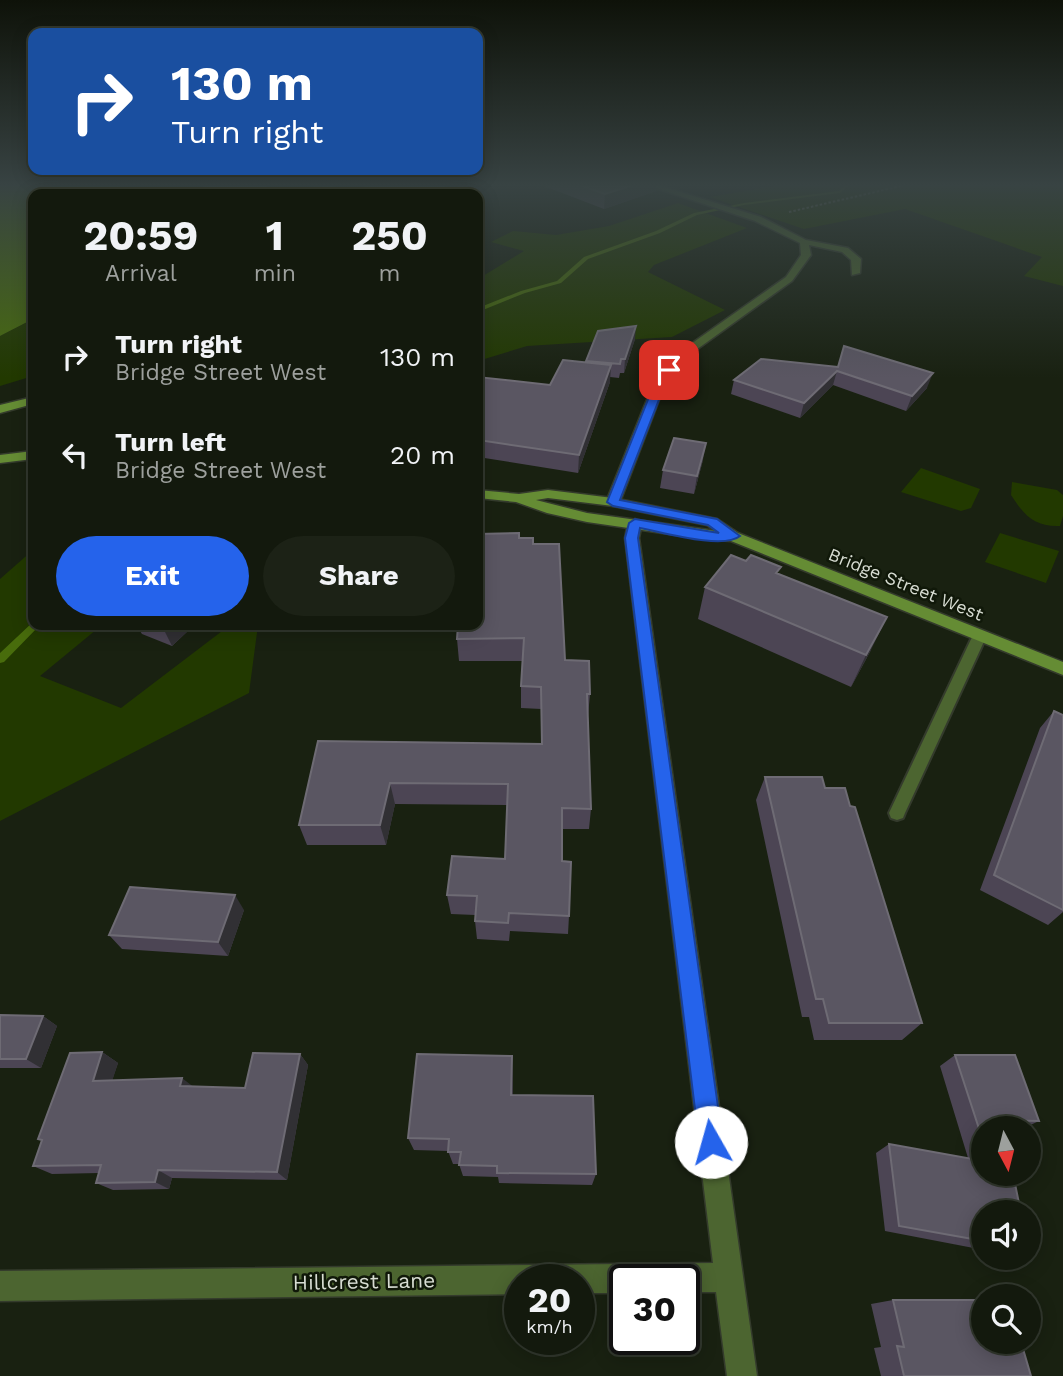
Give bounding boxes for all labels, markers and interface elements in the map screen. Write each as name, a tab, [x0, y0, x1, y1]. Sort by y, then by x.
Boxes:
text: 130 m	[171, 54, 313, 112]
icon: right	[56, 56, 147, 147]
text: Turn right	[171, 113, 323, 151]
text: 20:59	[83, 211, 198, 260]
text: 1	[266, 211, 284, 260]
text: 250	[351, 211, 428, 260]
text: Arrival	[105, 260, 177, 287]
text: min	[254, 260, 296, 287]
text: m	[378, 260, 400, 287]
text: Turn right	[115, 329, 242, 359]
icon: right	[56, 338, 94, 376]
pin	[639, 340, 699, 400]
text: 130 m	[380, 342, 455, 372]
icon: arrive	[650, 351, 688, 389]
text: Bridge Street West	[115, 359, 326, 386]
text: Turn left	[115, 427, 226, 457]
icon: left	[56, 436, 94, 474]
text: 20 m	[390, 440, 455, 470]
text: Bridge Street West	[115, 457, 326, 484]
button: Exit	[56, 536, 249, 616]
button: Share	[263, 536, 455, 616]
street label: Bridge Street West	[825, 543, 987, 625]
position arrow	[674, 1105, 748, 1179]
north arrow	[971, 1116, 1041, 1186]
map controls	[971, 1116, 1041, 1354]
button: sound	[971, 1200, 1041, 1270]
speed limit sign: 30	[609, 1264, 700, 1355]
street label: Hillcrest Lane	[293, 1267, 435, 1295]
text: 20	[528, 1279, 571, 1321]
button: search	[971, 1284, 1041, 1354]
text: km/h	[526, 1316, 573, 1337]

